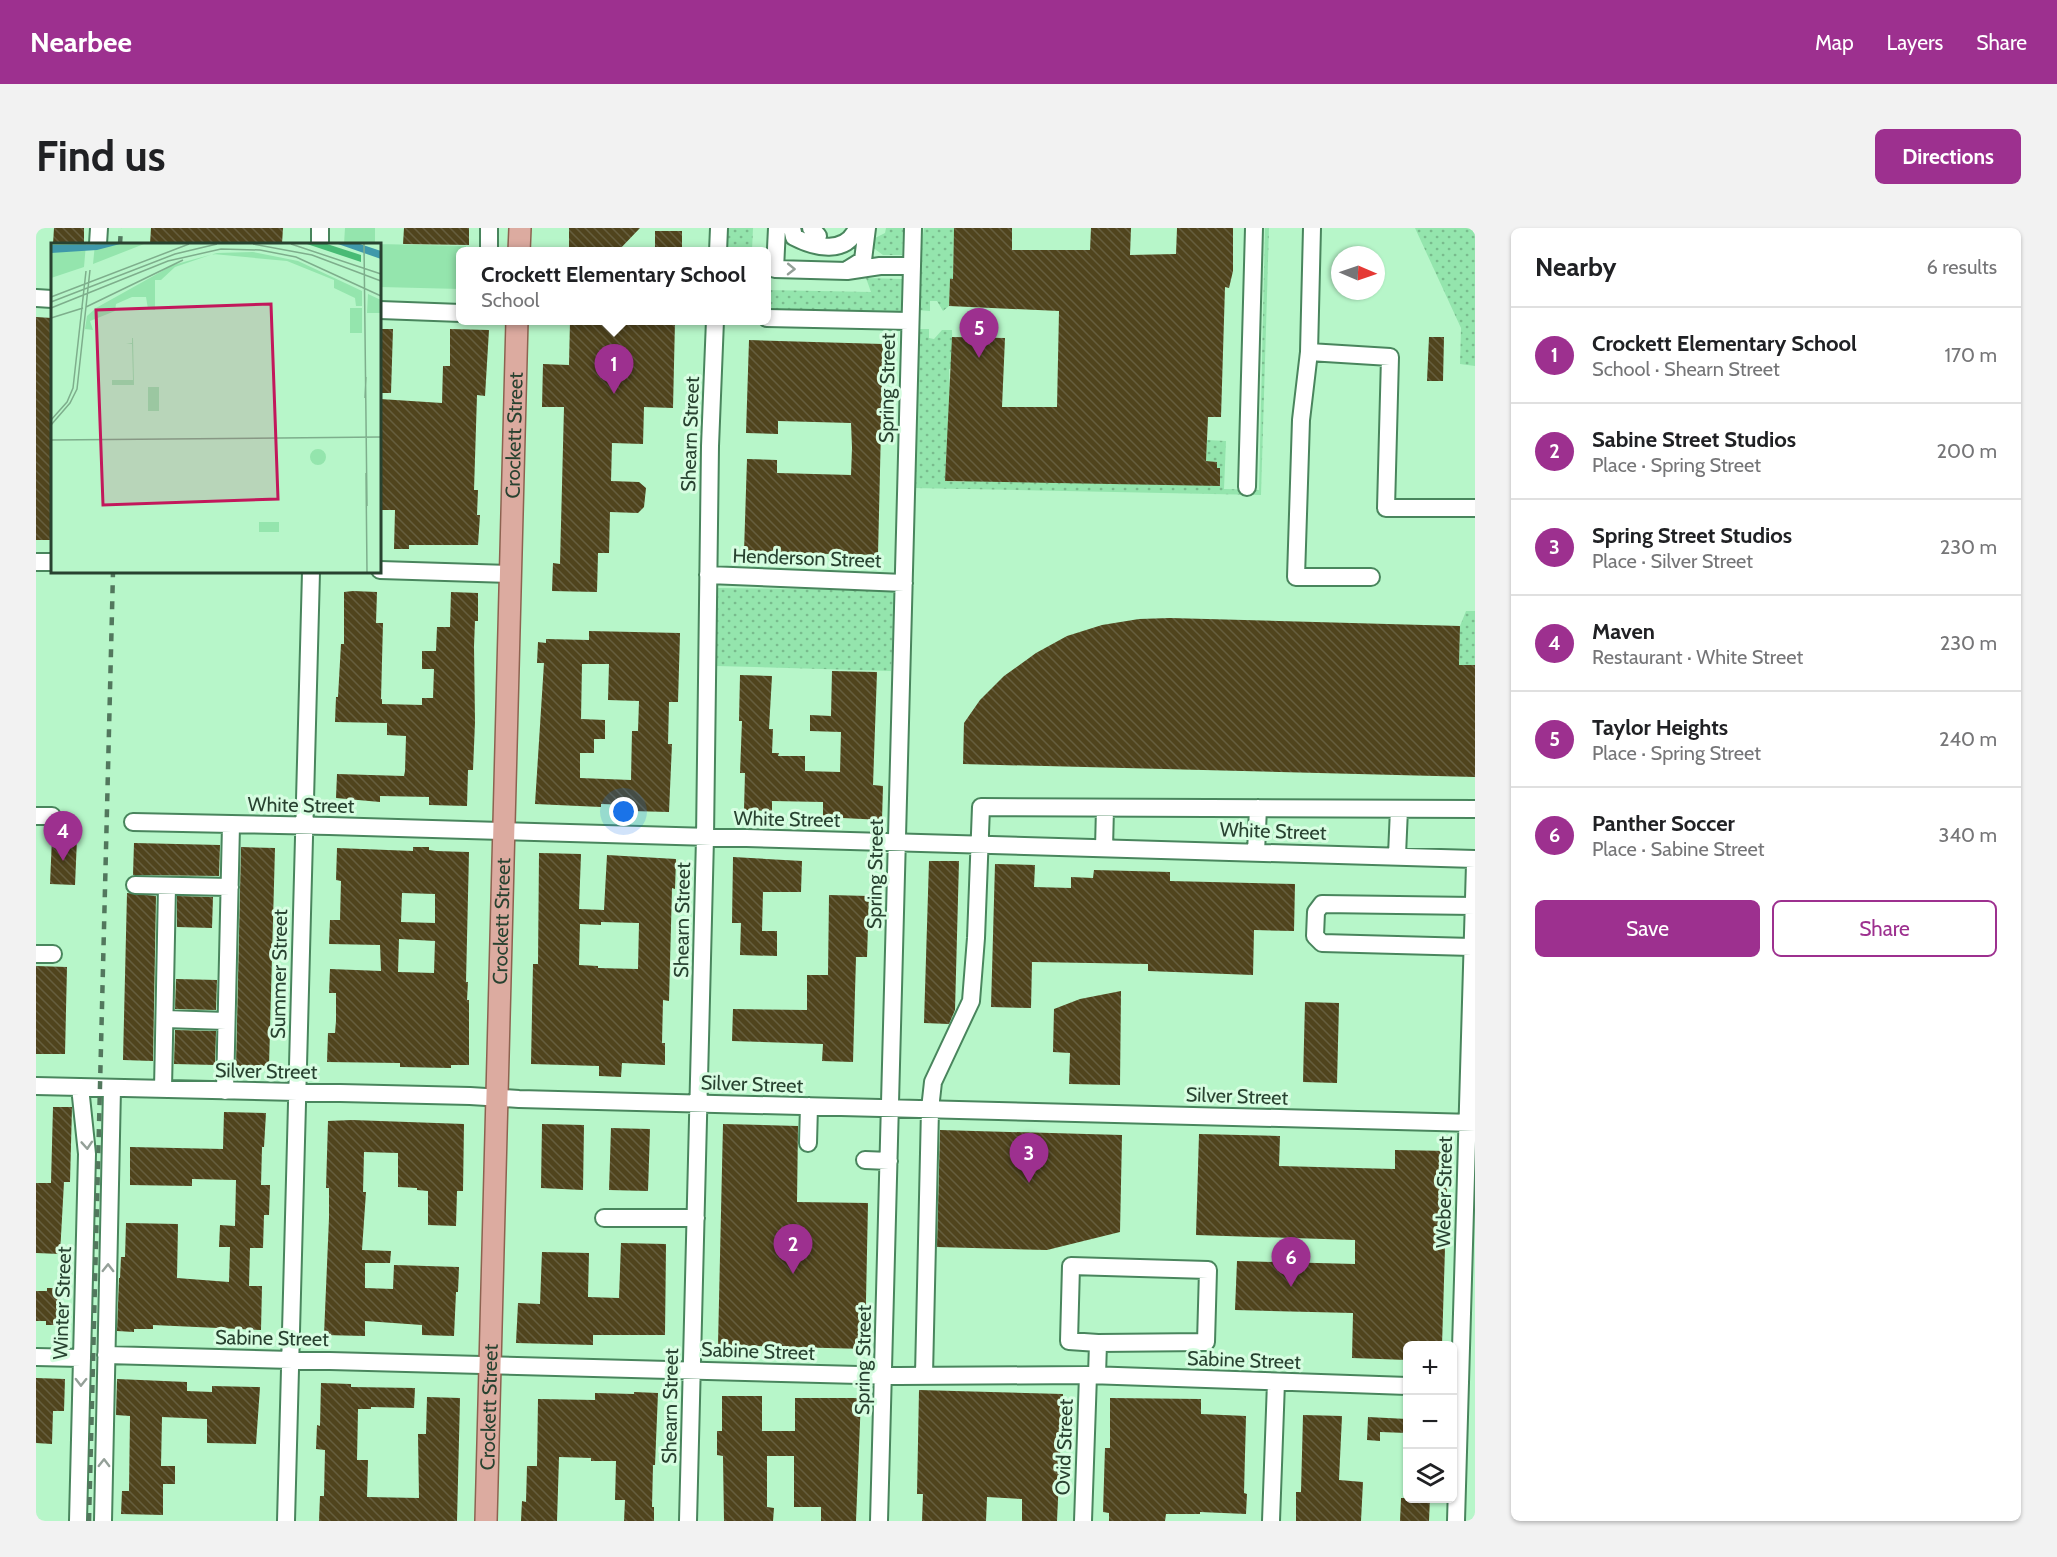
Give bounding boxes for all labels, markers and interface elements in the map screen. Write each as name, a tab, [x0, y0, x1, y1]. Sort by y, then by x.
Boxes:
text: Nearbee	[30, 25, 132, 59]
text: Map	[1815, 30, 1854, 55]
text: Layers	[1887, 30, 1943, 55]
text: Share	[1976, 30, 2027, 55]
button: Directions	[1875, 129, 2021, 184]
text: Find us	[36, 130, 165, 182]
inset map	[51, 243, 381, 573]
north arrow	[1331, 246, 1385, 300]
popup	[456, 247, 771, 325]
text: Nearby	[1535, 251, 1616, 283]
text: 6 results	[1926, 255, 1997, 279]
text: Crockett Elementary School	[481, 261, 746, 288]
one-way arrow	[786, 263, 795, 276]
text: School	[481, 288, 539, 312]
pin: 5	[960, 308, 998, 358]
text: Crockett Elementary School	[1592, 330, 1857, 357]
street label: Spring Street	[874, 332, 900, 443]
text: 1	[1551, 343, 1558, 367]
text: 170 m	[1945, 343, 1997, 367]
pin: 1	[594, 344, 634, 394]
text: School · Shearn Street	[1592, 357, 1780, 381]
street label: Crockett Street	[500, 372, 528, 499]
street label: Shearn Street	[676, 376, 704, 492]
text: Sabine Street Studios	[1592, 426, 1796, 453]
text: 2	[1549, 439, 1560, 463]
text: 200 m	[1937, 439, 1997, 463]
text: Place · Spring Street	[1592, 453, 1761, 477]
text: Spring Street Studios	[1592, 522, 1792, 549]
text: 3	[1549, 535, 1560, 559]
text: 230 m	[1940, 535, 1997, 559]
street label: Henderson Street	[732, 543, 882, 573]
text: Place · Silver Street	[1592, 549, 1753, 573]
text: Maven	[1592, 618, 1655, 645]
text: 4	[1548, 631, 1561, 655]
text: 230 m	[1940, 631, 1997, 655]
text: Restaurant · White Street	[1592, 645, 1803, 669]
text: Taylor Heights	[1592, 714, 1728, 741]
text: 5	[1549, 727, 1560, 751]
text: 240 m	[1939, 727, 1997, 751]
text: Place · Spring Street	[1592, 741, 1761, 765]
street label: White Street	[247, 792, 355, 818]
your location	[609, 797, 638, 826]
street label: White Street	[733, 806, 841, 832]
text: Panther Soccer	[1592, 810, 1735, 837]
pin: 4	[44, 812, 82, 861]
street label: White Street	[1219, 817, 1327, 845]
street label: Spring Street	[862, 818, 888, 929]
text: 6	[1549, 823, 1560, 847]
text: 340 m	[1939, 823, 1997, 847]
text: Place · Sabine Street	[1592, 837, 1765, 861]
street label: Crockett Street	[488, 857, 515, 985]
street label: Shearn Street	[669, 862, 695, 978]
button: Save	[1535, 900, 1760, 957]
button: Share	[1772, 900, 1997, 957]
street label: Summer Street	[266, 909, 292, 1039]
street label: Silver Street	[215, 1058, 318, 1084]
street label: Silver Street	[700, 1070, 804, 1098]
street label: Silver Street	[1185, 1082, 1289, 1110]
pin: 3	[1010, 1134, 1048, 1183]
street label: Weber Street	[1431, 1136, 1457, 1248]
one-way arrow	[80, 1141, 93, 1150]
pin: 2	[774, 1224, 813, 1274]
pin: 6	[1272, 1238, 1310, 1287]
street label: Winter Street	[48, 1246, 76, 1360]
one-way arrow	[102, 1263, 115, 1272]
street label: Spring Street	[850, 1304, 876, 1415]
street label: Sabine Street	[215, 1325, 329, 1351]
street label: Sabine Street	[701, 1337, 816, 1365]
map controls	[1403, 1341, 1457, 1503]
button: +	[1403, 1341, 1457, 1395]
street label: Crockett Street	[475, 1343, 503, 1471]
street label: Sabine Street	[1187, 1346, 1302, 1374]
street label: Shearn Street	[657, 1348, 683, 1464]
one-way arrow	[74, 1377, 87, 1386]
button: −	[1403, 1395, 1457, 1449]
street label: Ovid Street	[1050, 1398, 1078, 1496]
button: layers	[1403, 1449, 1457, 1503]
one-way arrow	[98, 1458, 110, 1467]

